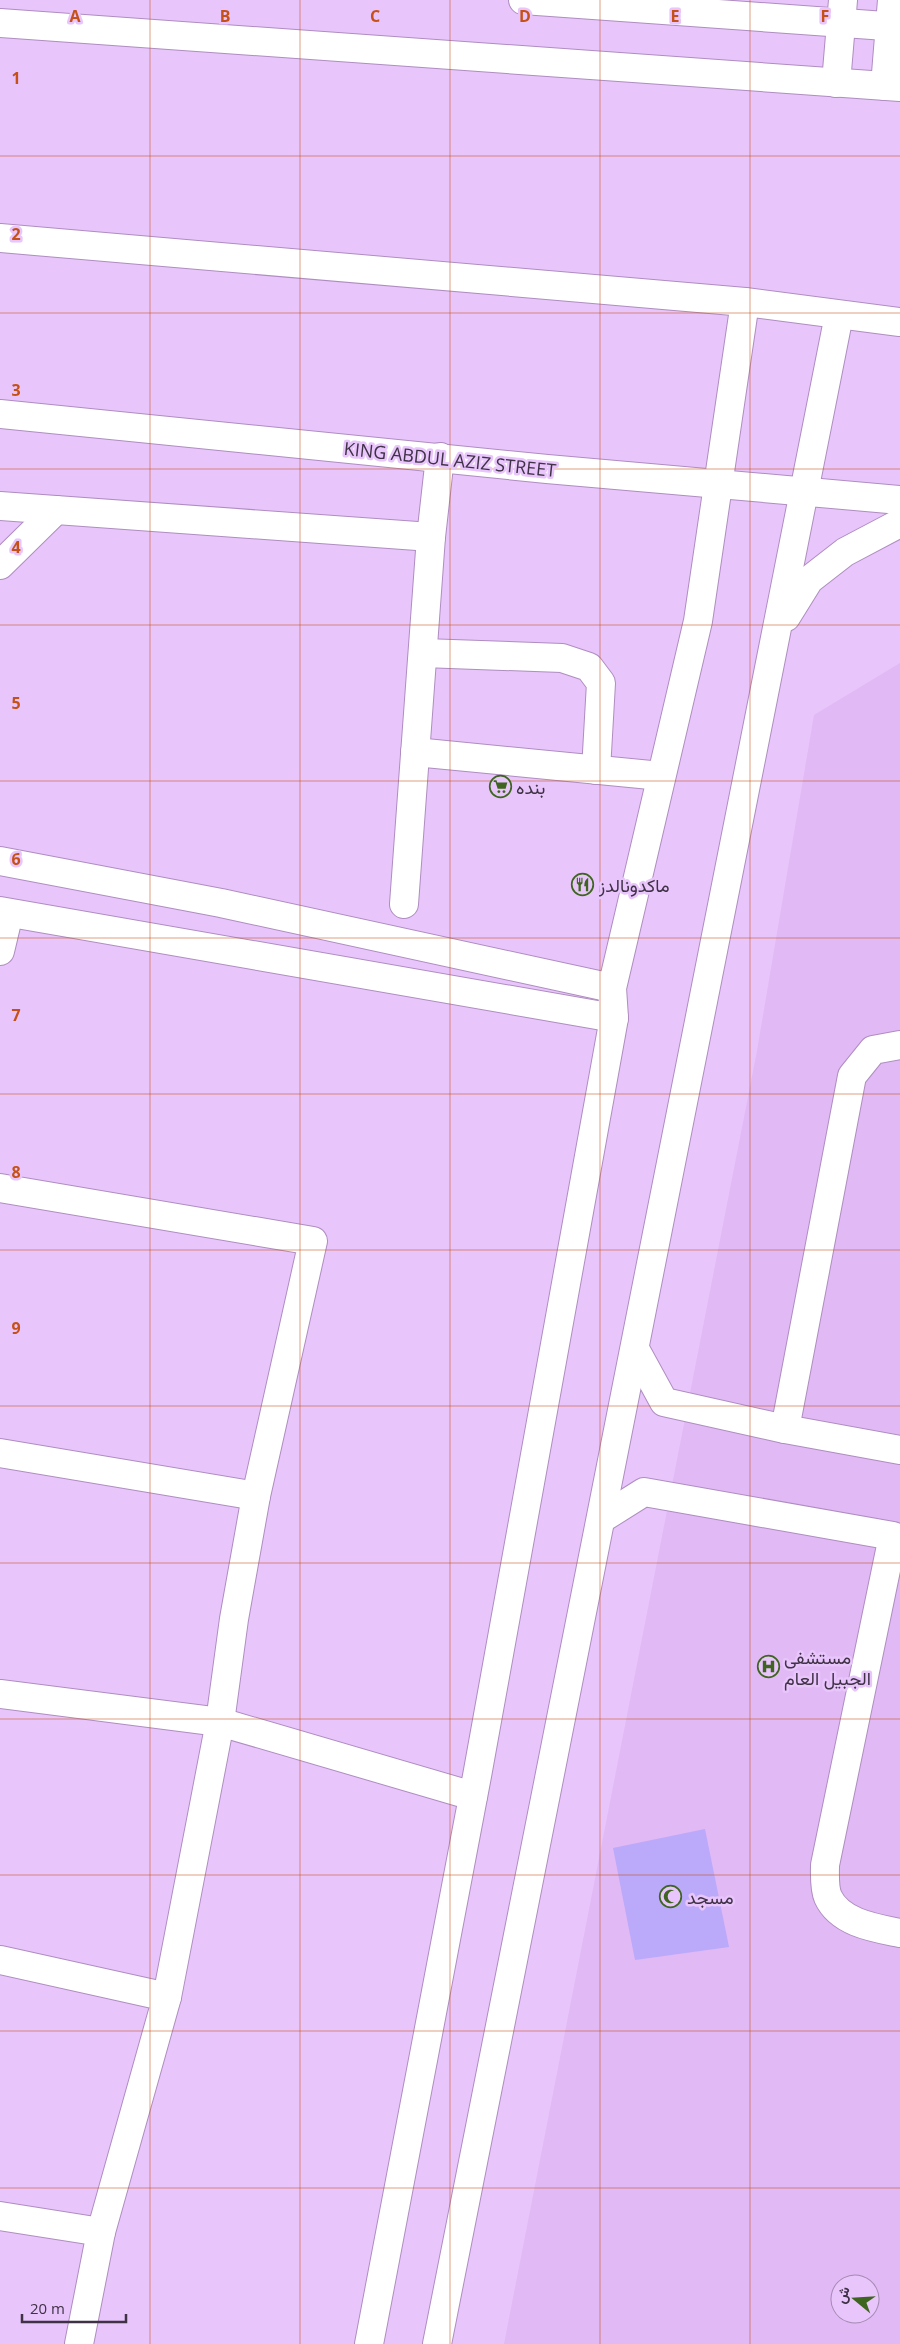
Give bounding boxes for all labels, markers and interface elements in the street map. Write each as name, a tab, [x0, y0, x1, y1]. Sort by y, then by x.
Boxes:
text: A	[69, 5, 81, 27]
text: B	[220, 5, 230, 27]
text: C	[370, 5, 380, 27]
text: D	[519, 5, 531, 27]
text: E	[671, 5, 680, 27]
text: F	[821, 5, 829, 27]
text: 1	[11, 67, 21, 89]
text: 2	[11, 223, 21, 245]
text: 3	[11, 379, 21, 401]
street label: KING ABDUL AZIZ STREET	[343, 436, 557, 482]
text: 4	[11, 536, 21, 558]
text: 5	[11, 692, 21, 714]
supermarket icon: بنده	[488, 775, 512, 799]
place label: بنده	[516, 775, 545, 799]
text: 6	[11, 848, 21, 870]
restaurant icon: ماكدونالدز	[571, 873, 595, 897]
place label: ماكدونالدز	[598, 873, 670, 897]
text: 7	[11, 1004, 21, 1026]
text: 8	[11, 1161, 21, 1183]
text: 9	[11, 1317, 21, 1339]
place label: مستشفى الجبيل العام	[784, 1645, 871, 1691]
hospital icon: مستشفى الجبيل العام	[756, 1655, 780, 1679]
mosque icon: مسجد	[659, 1885, 683, 1909]
place label: مسجد	[687, 1885, 734, 1909]
north arrow	[830, 2274, 880, 2324]
text: ش	[831, 2284, 854, 2306]
scale bar	[22, 2292, 126, 2324]
text: 20 m	[30, 2298, 65, 2318]

